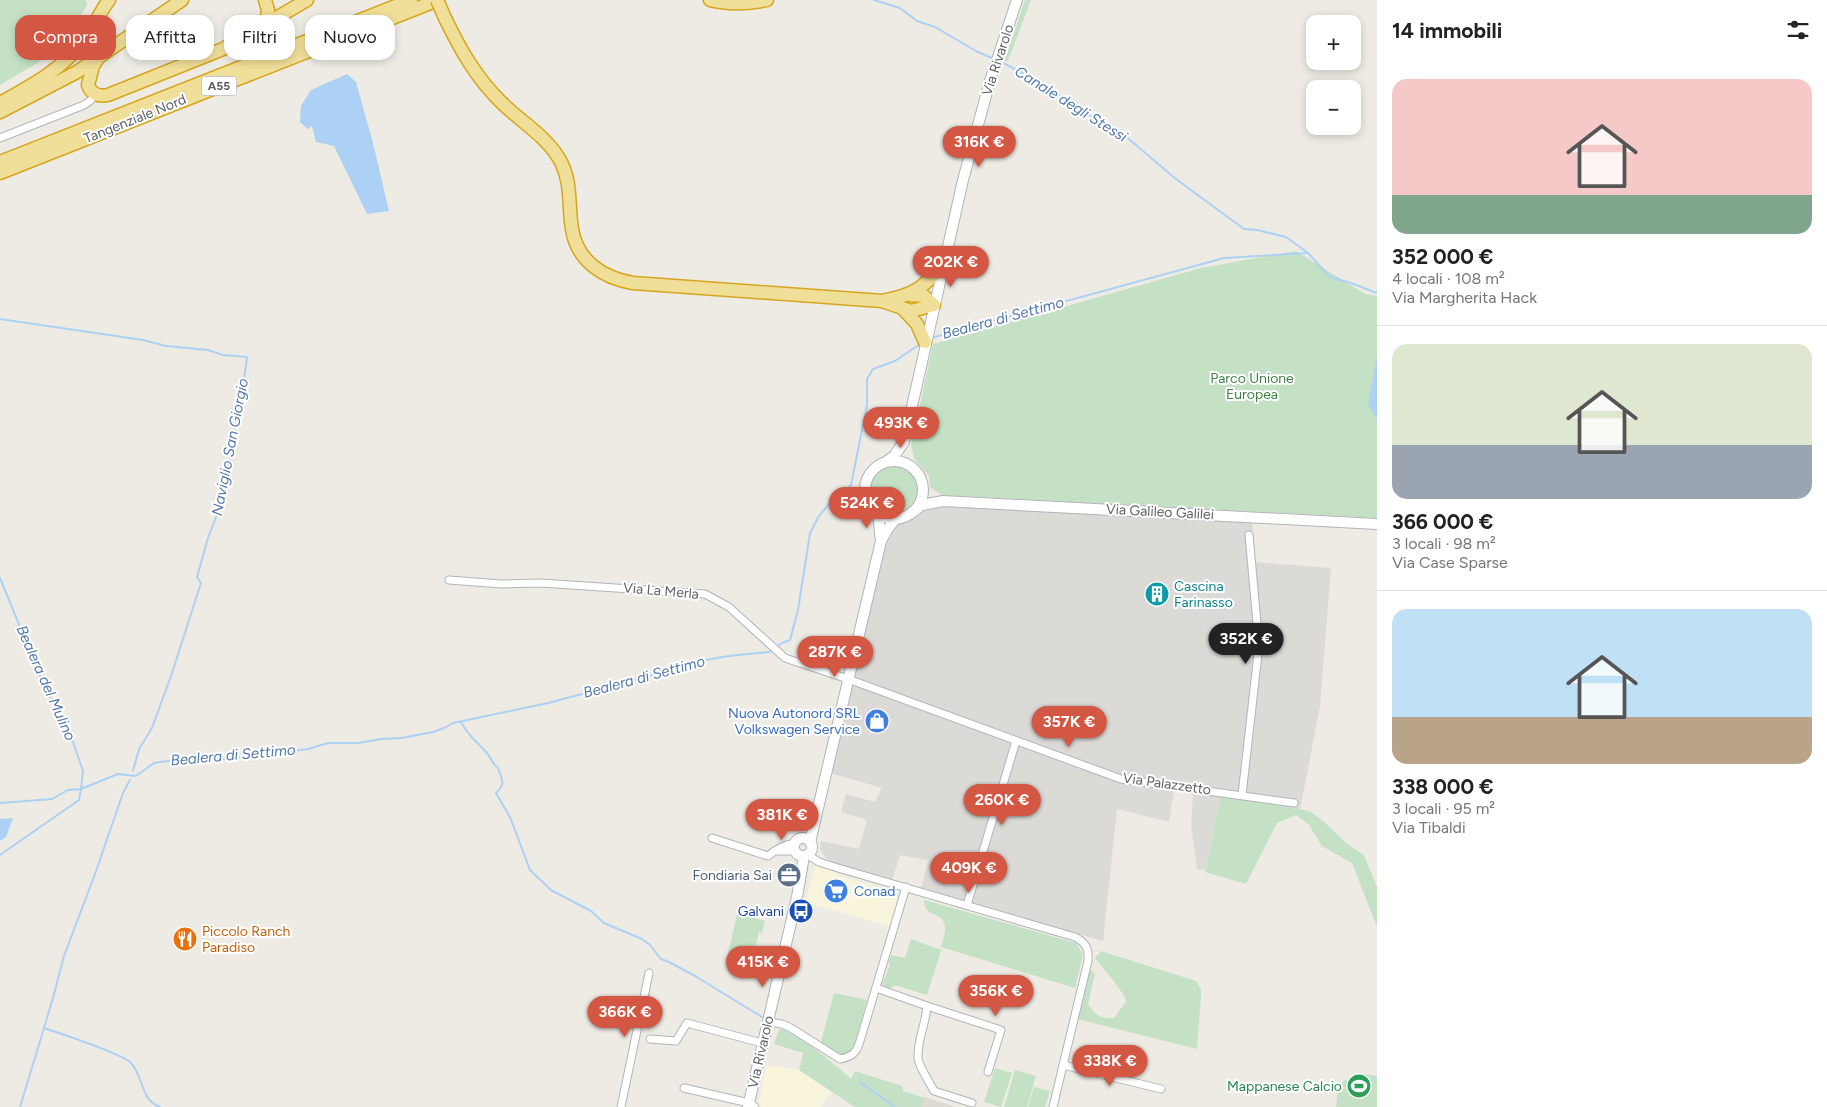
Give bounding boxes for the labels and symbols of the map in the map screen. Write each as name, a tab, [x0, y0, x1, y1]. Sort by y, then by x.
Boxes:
street label: Via Rivarolo	[979, 22, 1017, 98]
water label: Canale degli Stessi	[1011, 62, 1131, 146]
road number: A55	[202, 76, 236, 95]
street label: Tangenziale Nord	[81, 91, 189, 147]
pin: 316K €	[938, 126, 1020, 168]
pin: 202K €	[910, 246, 992, 288]
water label: Bealera di Settimo	[940, 293, 1066, 343]
park label: Parco Unione Europea	[1210, 370, 1294, 403]
water label: Naviglio San Giorgio	[208, 377, 252, 517]
pin: 493K €	[860, 406, 942, 449]
pin: 524K €	[826, 486, 908, 529]
street label: Via Galileo Galilei	[1106, 501, 1214, 523]
place label: Cascina Farinasso	[1174, 578, 1233, 611]
street label: Via La Merla	[622, 579, 700, 603]
building icon: Cascina Farinasso	[1144, 581, 1170, 607]
pin: 352K €	[1205, 622, 1287, 665]
water label: Bealera del Mulino	[12, 623, 80, 744]
pin: 287K €	[794, 636, 876, 678]
water label: Bealera di Settimo	[581, 652, 707, 702]
place label: Nuova Autonord SRL Volkswagen Service	[728, 705, 861, 738]
pin: 357K €	[1028, 706, 1110, 748]
shop icon: Nuova Autonord SRL Volkswagen Service	[864, 708, 890, 734]
water label: Bealera di Settimo	[170, 741, 296, 769]
street label: Via Palazzetto	[1122, 769, 1212, 799]
pin: 260K €	[961, 784, 1043, 826]
pin: 381K €	[741, 798, 823, 841]
pin: 409K €	[928, 852, 1010, 894]
office icon: Fondiaria Sai	[776, 862, 802, 888]
place label: Fondiaria Sai	[692, 867, 772, 884]
supermarket icon: Conad	[823, 878, 849, 904]
place label: Conad	[854, 883, 895, 900]
bus stop icon: Galvani	[788, 898, 814, 924]
place label: Galvani	[738, 903, 784, 920]
place label: Piccolo Ranch Paradiso	[202, 923, 291, 956]
restaurant icon: Piccolo Ranch Paradiso	[172, 926, 198, 952]
pin: 415K €	[722, 946, 804, 988]
pin: 356K €	[955, 974, 1037, 1017]
pin: 366K €	[584, 996, 666, 1038]
street label: Via Rivarolo	[744, 1014, 778, 1090]
pin: 338K €	[1069, 1044, 1151, 1087]
sports icon: Mappanese Calcio	[1346, 1073, 1372, 1099]
place label: Mappanese Calcio	[1227, 1078, 1342, 1095]

